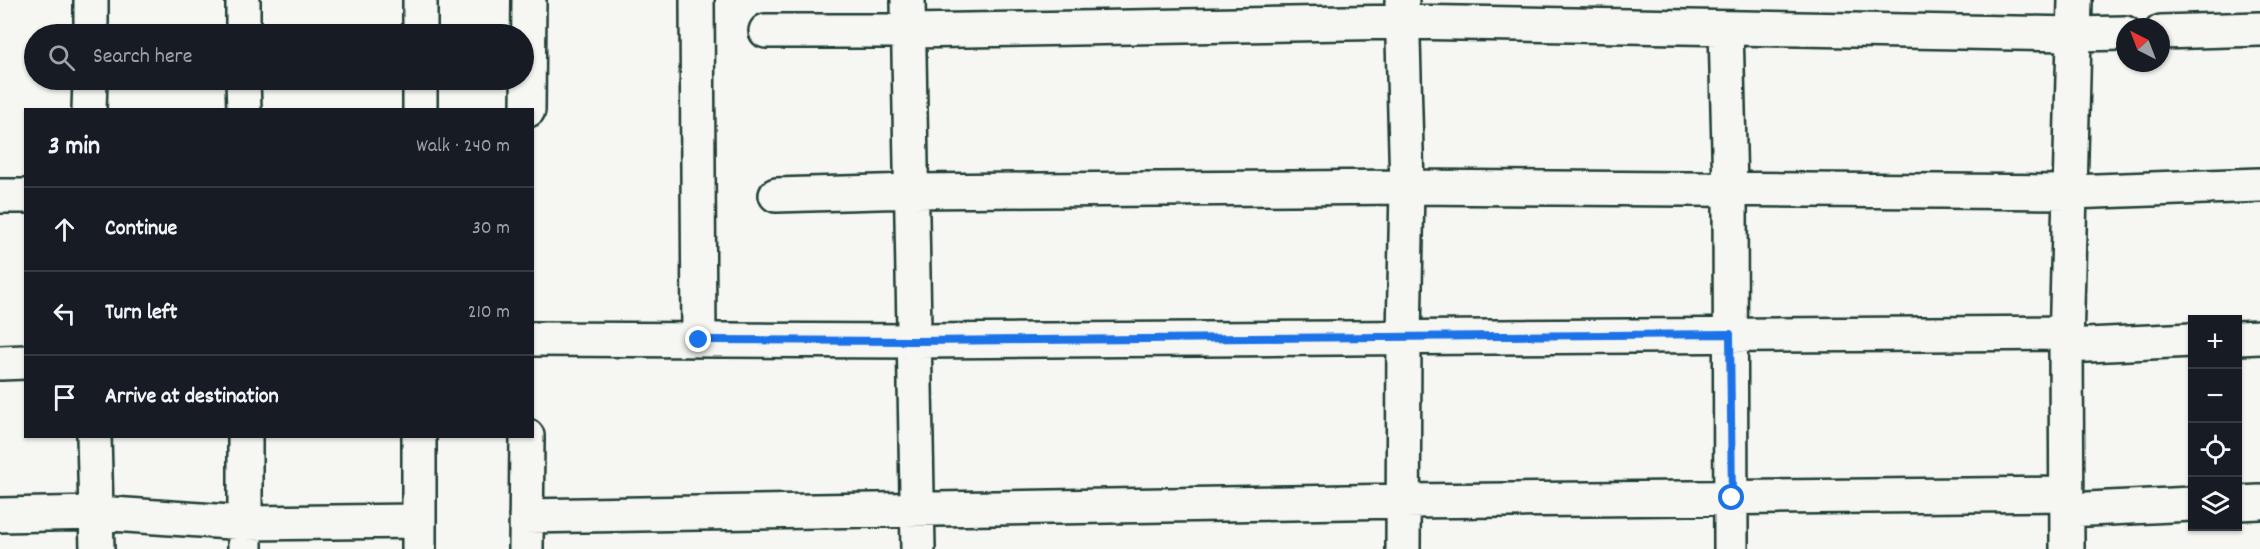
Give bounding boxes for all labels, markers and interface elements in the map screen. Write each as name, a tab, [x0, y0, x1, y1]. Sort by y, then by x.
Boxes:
north arrow	[2116, 18, 2170, 72]
search box	[24, 24, 534, 90]
icon: search	[45, 41, 78, 74]
text: Search here	[93, 42, 192, 73]
text: 3 min	[48, 129, 100, 166]
text: Walk · 240 m	[416, 133, 510, 161]
icon: ahead	[48, 213, 81, 246]
text: Continue	[105, 214, 177, 245]
text: 30 m	[472, 215, 510, 243]
icon: left	[48, 297, 81, 330]
text: Turn left	[105, 298, 177, 329]
text: 210 m	[468, 299, 510, 327]
map controls	[2188, 315, 2242, 531]
button: +	[2188, 315, 2242, 369]
route end	[685, 326, 711, 352]
button: −	[2188, 369, 2242, 423]
icon: arrive	[48, 381, 81, 414]
text: Arrive at destination	[105, 382, 279, 413]
button: locate	[2188, 423, 2242, 477]
button: layers	[2188, 477, 2242, 531]
route start	[1718, 484, 1744, 510]

